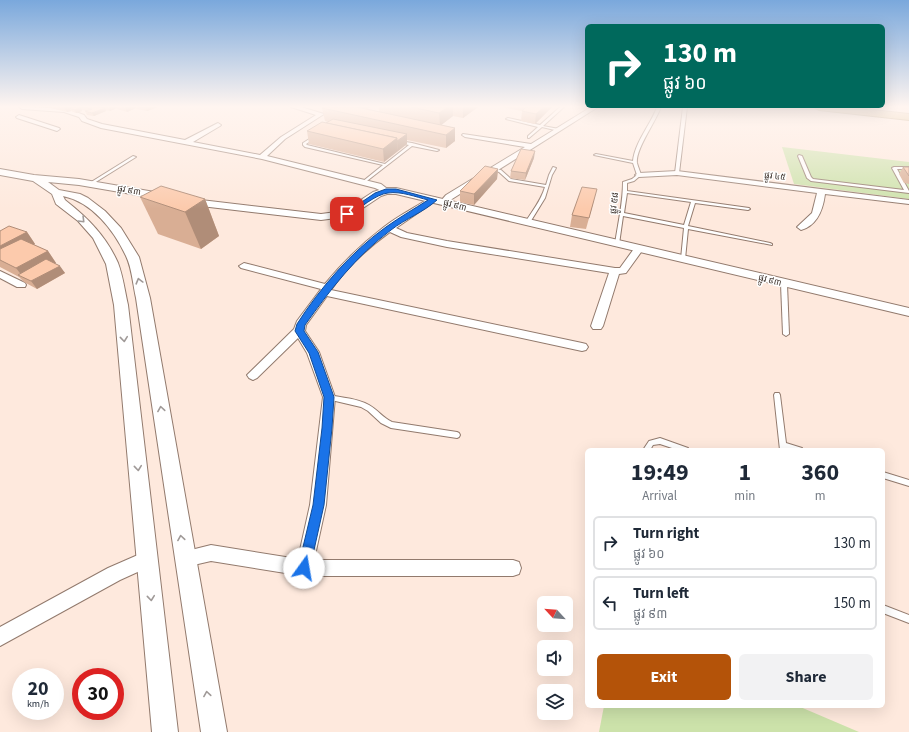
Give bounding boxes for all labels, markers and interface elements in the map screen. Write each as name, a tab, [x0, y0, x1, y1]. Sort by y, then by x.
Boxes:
text: 130 m	[663, 33, 737, 73]
icon: right	[597, 40, 649, 92]
text: ផ្លូវ ៦០	[663, 71, 707, 96]
street label: ផ្លូវ ៤៥	[763, 169, 787, 185]
street label: ផ្លូវ ៩៣	[116, 182, 142, 200]
street label: ផ្លូវ ៥៨	[607, 191, 623, 215]
street label: ផ្លូវ ៩៣	[442, 196, 468, 215]
pin	[330, 197, 364, 231]
icon: arrive	[336, 203, 358, 225]
one-way arrow	[77, 215, 85, 223]
street label: ផ្លូវ ៩៣	[757, 271, 783, 290]
one-way arrow	[135, 278, 144, 285]
one-way arrow	[120, 336, 129, 342]
one-way arrow	[157, 406, 166, 412]
text: 19:49	[631, 455, 689, 490]
text: 1	[739, 455, 751, 490]
text: 360	[801, 455, 839, 490]
one-way arrow	[133, 465, 142, 471]
text: Arrival	[642, 487, 677, 505]
text: min	[734, 487, 755, 505]
text: m	[815, 487, 826, 505]
text: Turn right	[633, 523, 699, 544]
icon: right	[599, 532, 621, 554]
text: 130 m	[833, 533, 871, 554]
one-way arrow	[178, 535, 186, 541]
text: ផ្លូវ ៦០	[633, 545, 665, 563]
position arrow	[283, 547, 325, 589]
text: Turn left	[633, 583, 689, 604]
icon: left	[599, 592, 621, 614]
text: 150 m	[833, 593, 871, 614]
one-way arrow	[147, 595, 156, 601]
north arrow	[537, 596, 573, 632]
map controls	[537, 596, 573, 720]
text: ផ្លូវ ៩៣	[633, 605, 668, 623]
button: sound	[537, 640, 573, 676]
button: Exit	[597, 654, 731, 700]
button: Share	[739, 654, 873, 700]
speed limit sign: 30	[72, 668, 124, 720]
text: 20	[27, 675, 49, 703]
button: layers	[537, 684, 573, 720]
one-way arrow	[204, 690, 212, 697]
text: km/h	[27, 697, 49, 711]

